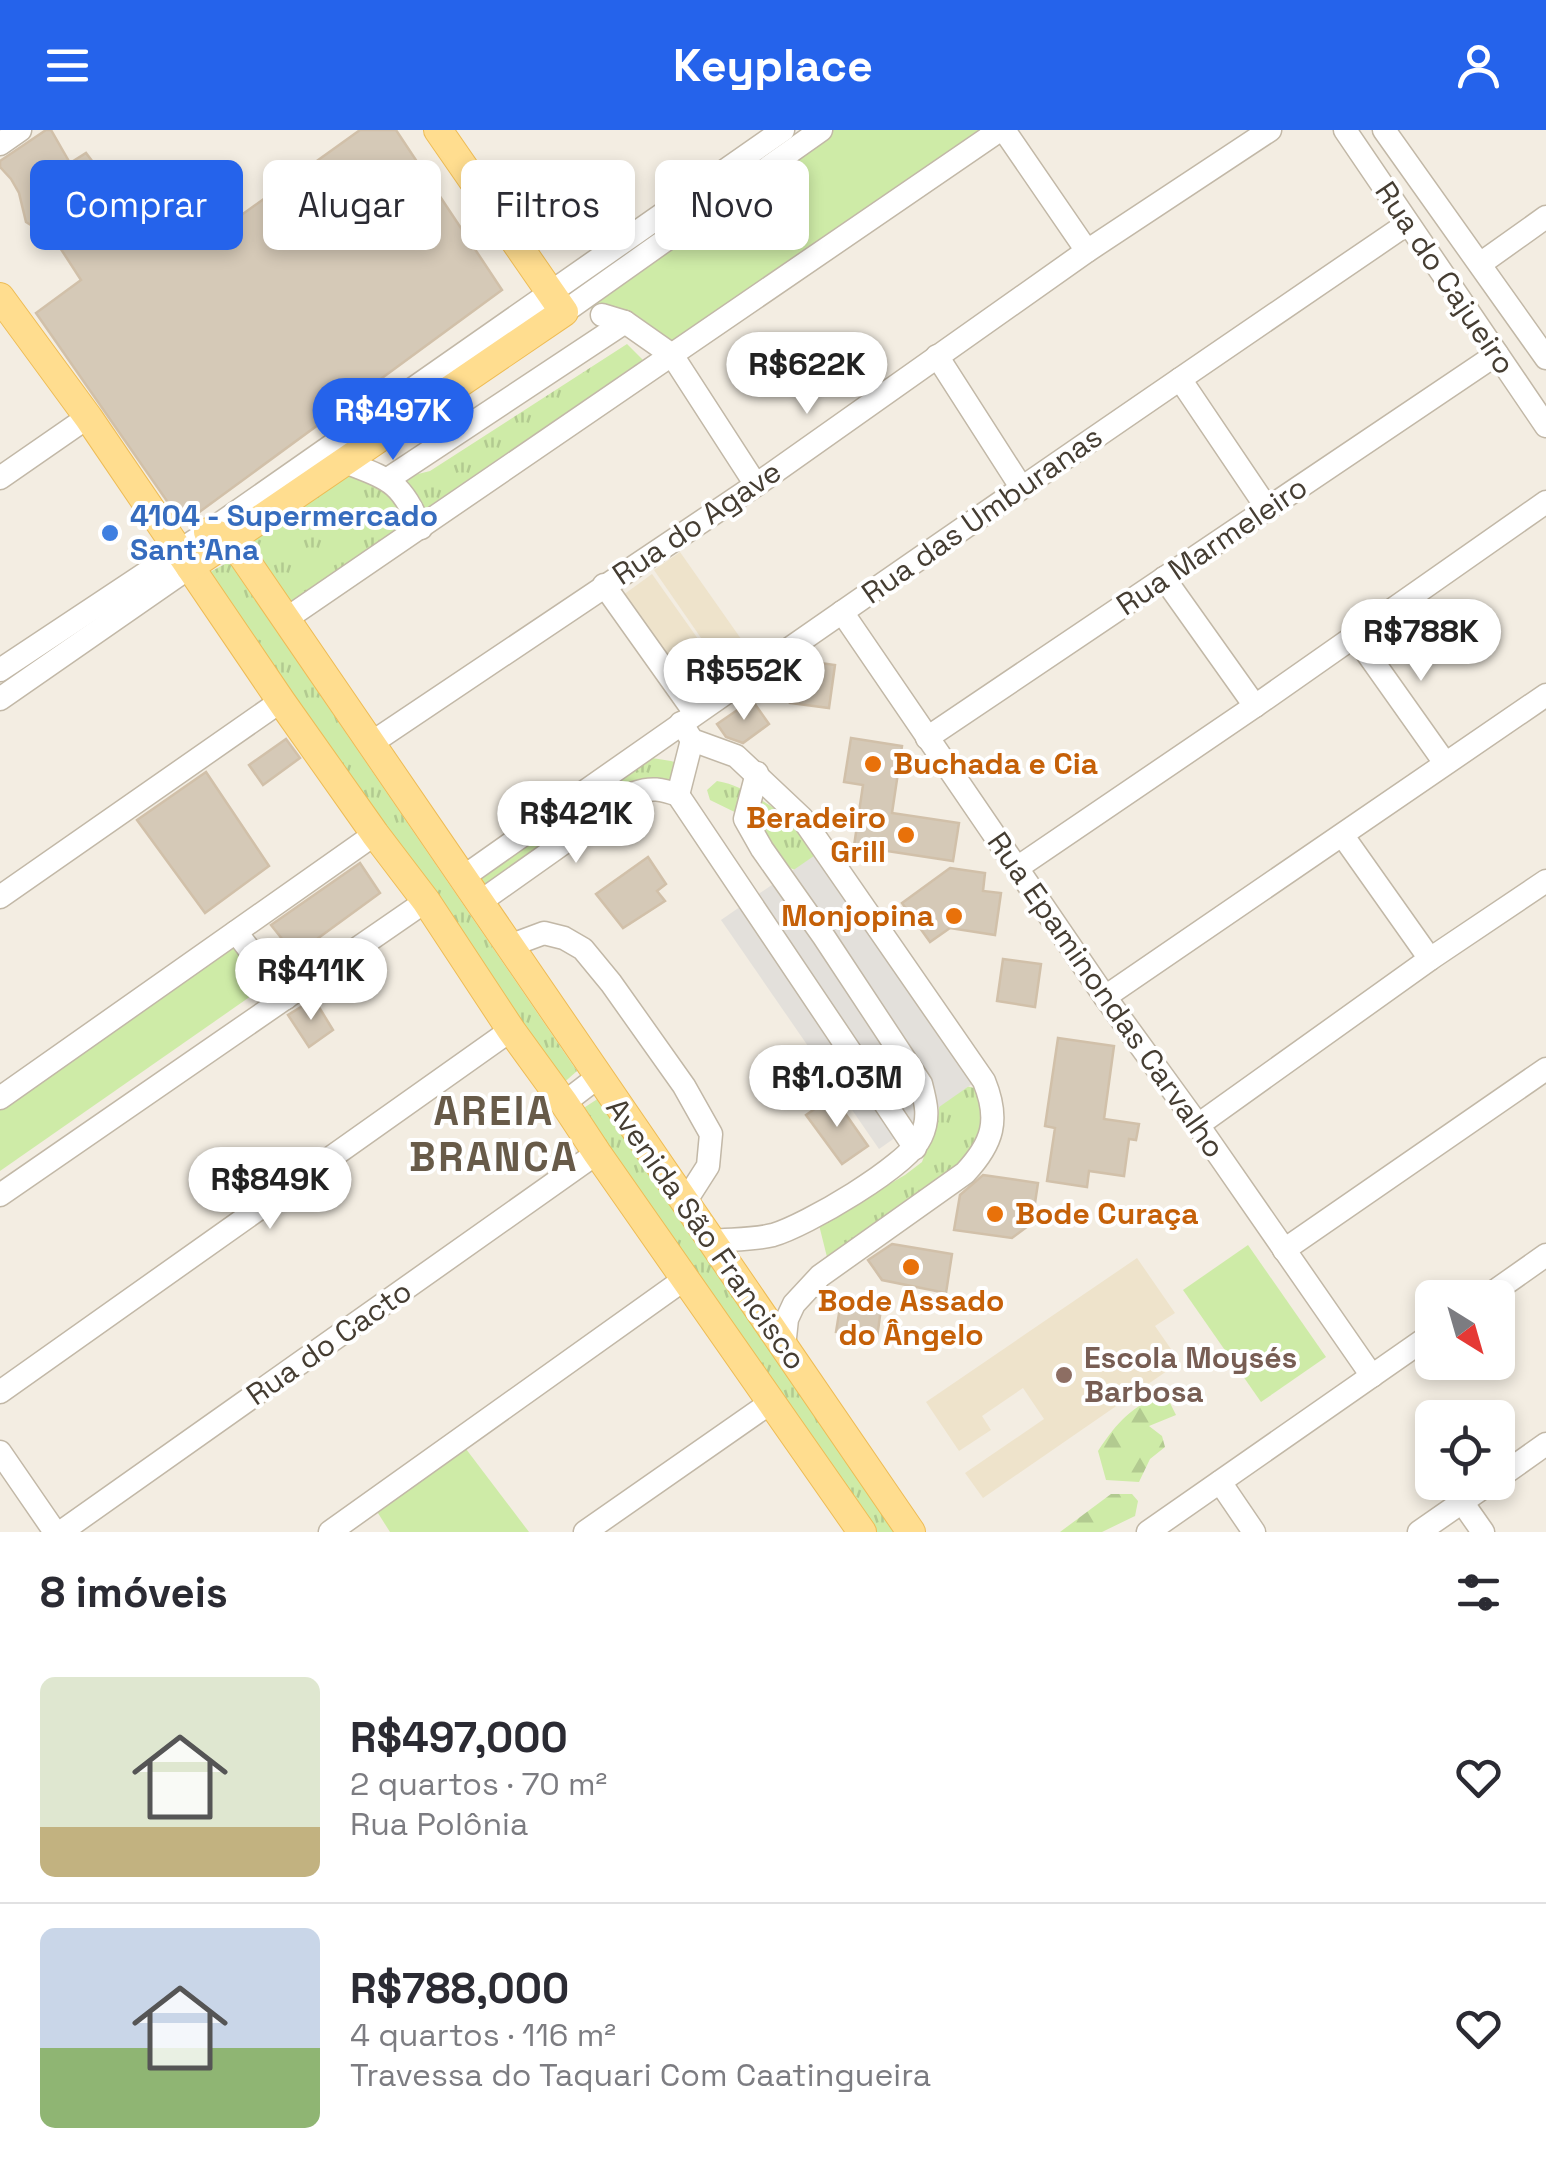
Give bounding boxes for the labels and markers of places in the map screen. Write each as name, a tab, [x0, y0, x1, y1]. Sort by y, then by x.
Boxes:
pin: R$622K	[726, 332, 888, 417]
pin: R$497K	[312, 378, 474, 463]
place label: 4104 - Supermercado Sant'Ana	[130, 496, 438, 569]
marker: 4104 - Supermercado Sant'Ana	[99, 522, 121, 544]
pin: R$788K	[1340, 599, 1502, 684]
pin: R$552K	[663, 638, 825, 723]
place label: Buchada e Cia	[893, 744, 1098, 783]
marker: Buchada e Cia	[862, 753, 884, 775]
pin: R$421K	[495, 781, 657, 866]
place label: Beradeiro Grill	[746, 798, 886, 871]
marker: Beradeiro Grill	[895, 824, 917, 846]
place label: Monjopina	[781, 896, 934, 935]
marker: Monjopina	[943, 905, 965, 927]
pin: R$411K	[230, 938, 392, 1023]
pin: R$1.03M	[745, 1045, 929, 1130]
pin: R$849K	[189, 1147, 351, 1232]
place label: Bode Curaça	[1015, 1194, 1199, 1233]
marker: Bode Curaça	[984, 1203, 1006, 1225]
marker: Bode Assado do Ângelo	[900, 1256, 922, 1278]
place label: Bode Assado do Ângelo	[818, 1281, 1004, 1354]
place label: Escola Moysés Barbosa	[1084, 1338, 1297, 1411]
marker: Escola Moysés Barbosa	[1053, 1364, 1075, 1386]

